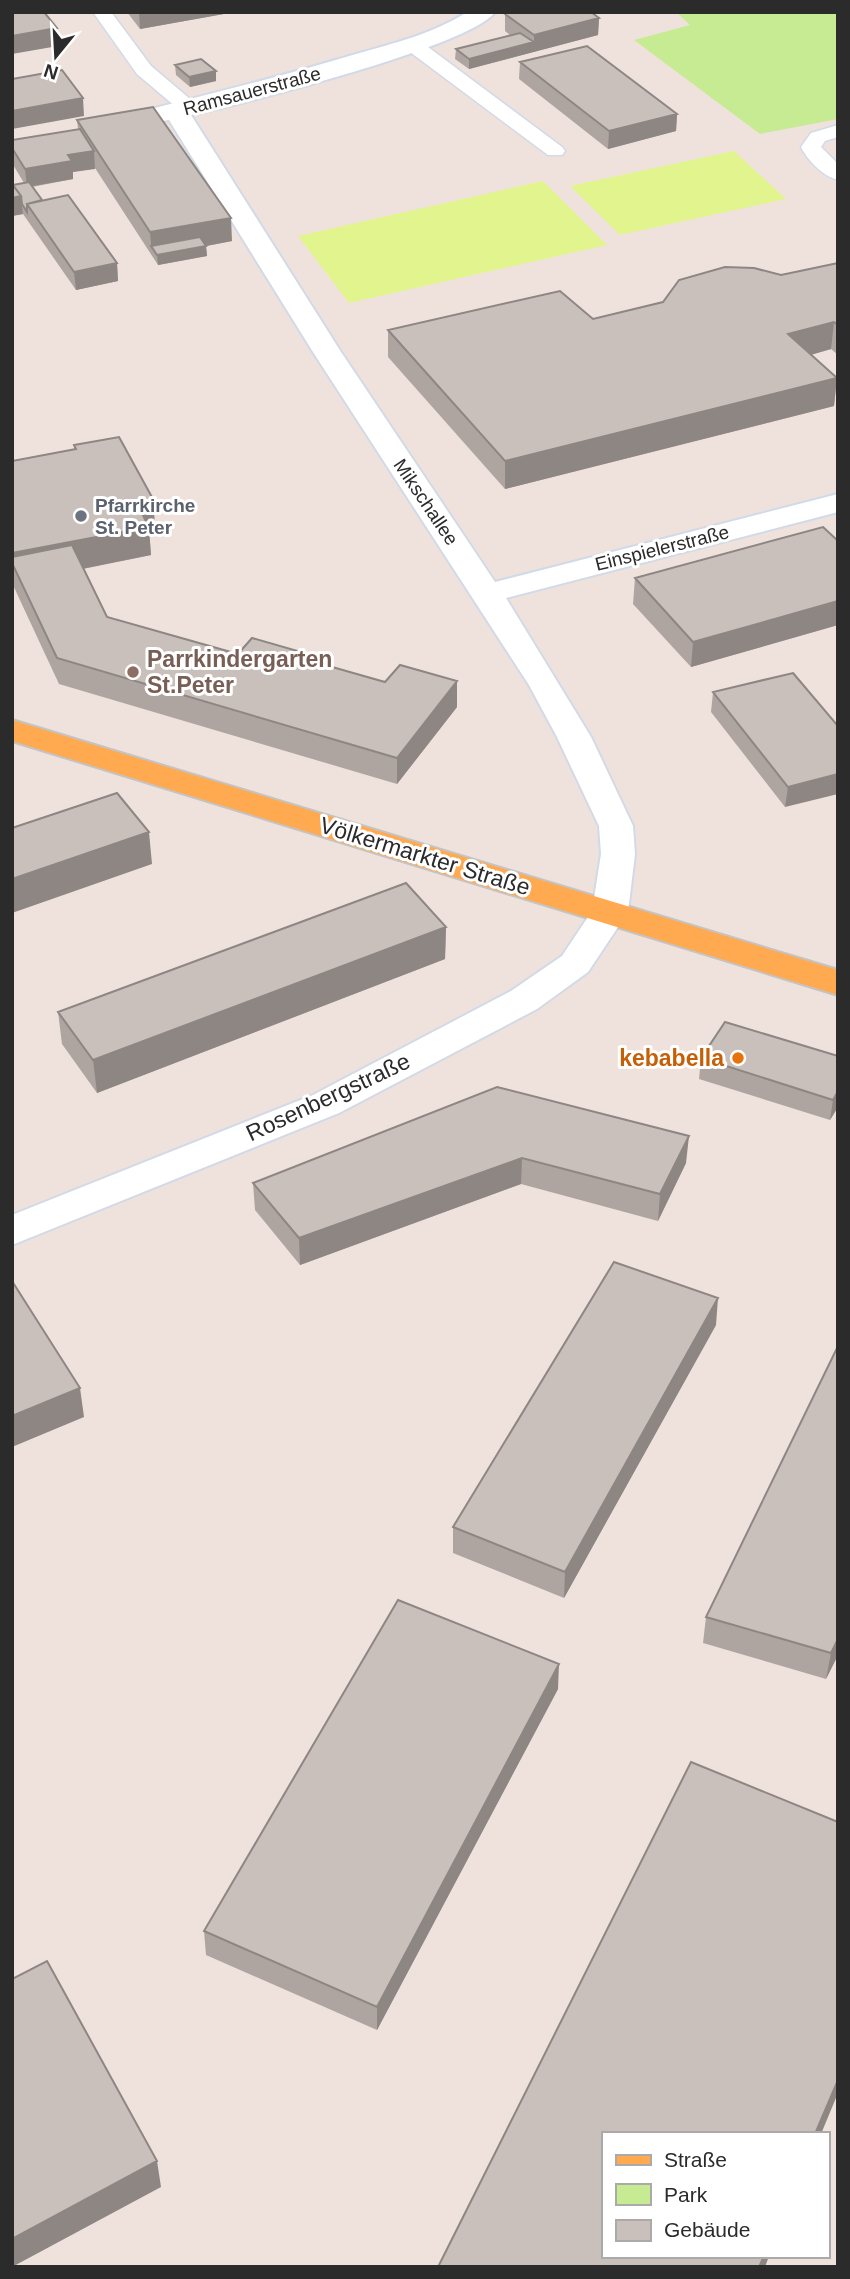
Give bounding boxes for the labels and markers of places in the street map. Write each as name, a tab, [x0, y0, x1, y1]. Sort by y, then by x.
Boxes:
place label: Pfarrkirche St. Peter	[95, 495, 195, 538]
marker: Pfarrkirche St. Peter	[73, 508, 89, 524]
place label: Parrkindergarten St.Peter	[147, 646, 332, 698]
marker: Parrkindergarten St.Peter	[125, 664, 141, 680]
place label: kebabella	[619, 1045, 724, 1071]
marker: kebabella	[730, 1050, 746, 1066]

